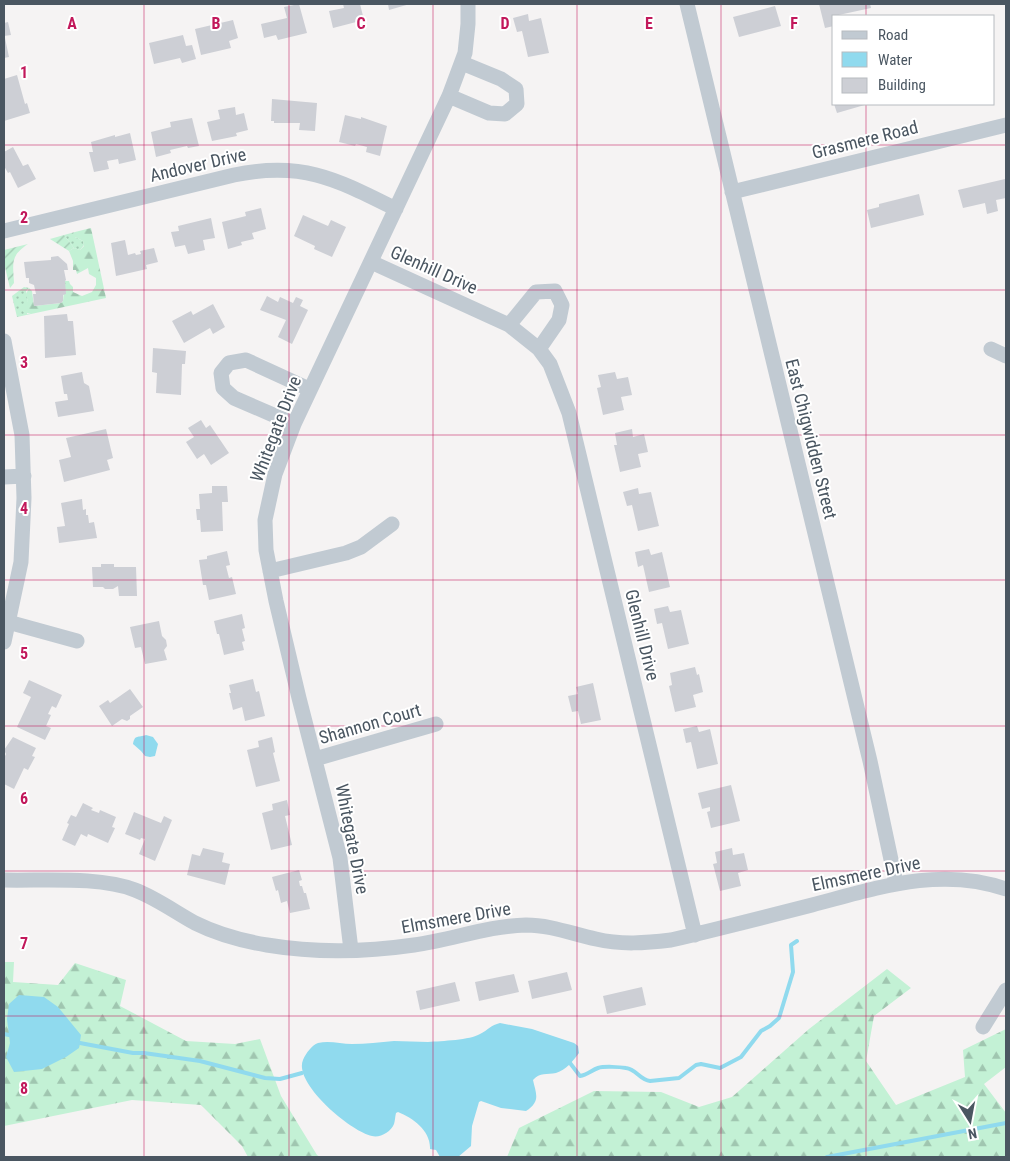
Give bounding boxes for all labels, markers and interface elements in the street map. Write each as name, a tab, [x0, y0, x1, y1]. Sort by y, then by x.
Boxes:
text: A	[67, 14, 77, 33]
text: B	[212, 14, 221, 33]
text: C	[356, 14, 366, 33]
text: D	[500, 14, 510, 33]
text: E	[645, 14, 653, 33]
text: F	[790, 14, 798, 33]
legend	[832, 15, 995, 105]
text: Road	[878, 26, 908, 44]
text: Water	[878, 51, 913, 69]
text: 1	[20, 63, 28, 82]
text: Building	[878, 76, 926, 94]
street label: Grasmere Road	[810, 116, 920, 163]
street label: Andover Drive	[148, 143, 248, 186]
text: 2	[20, 208, 28, 227]
street label: Glenhill Drive	[387, 241, 481, 298]
text: 3	[20, 353, 28, 372]
street label: East Chigwidden Street	[781, 357, 842, 521]
street label: Whitegate Drive	[246, 373, 305, 485]
text: 4	[20, 499, 28, 518]
street label: Glenhill Drive	[621, 587, 664, 683]
text: 5	[20, 644, 28, 663]
street label: Shannon Court	[316, 699, 423, 748]
street label: Whitegate Drive	[332, 782, 373, 896]
text: 6	[20, 789, 28, 808]
street label: Elmsmere Drive	[810, 852, 922, 895]
street label: Elmsmere Drive	[400, 898, 512, 937]
text: 7	[20, 934, 28, 953]
text: 8	[20, 1079, 28, 1098]
north arrow	[945, 1096, 995, 1146]
text: N	[967, 1125, 978, 1142]

